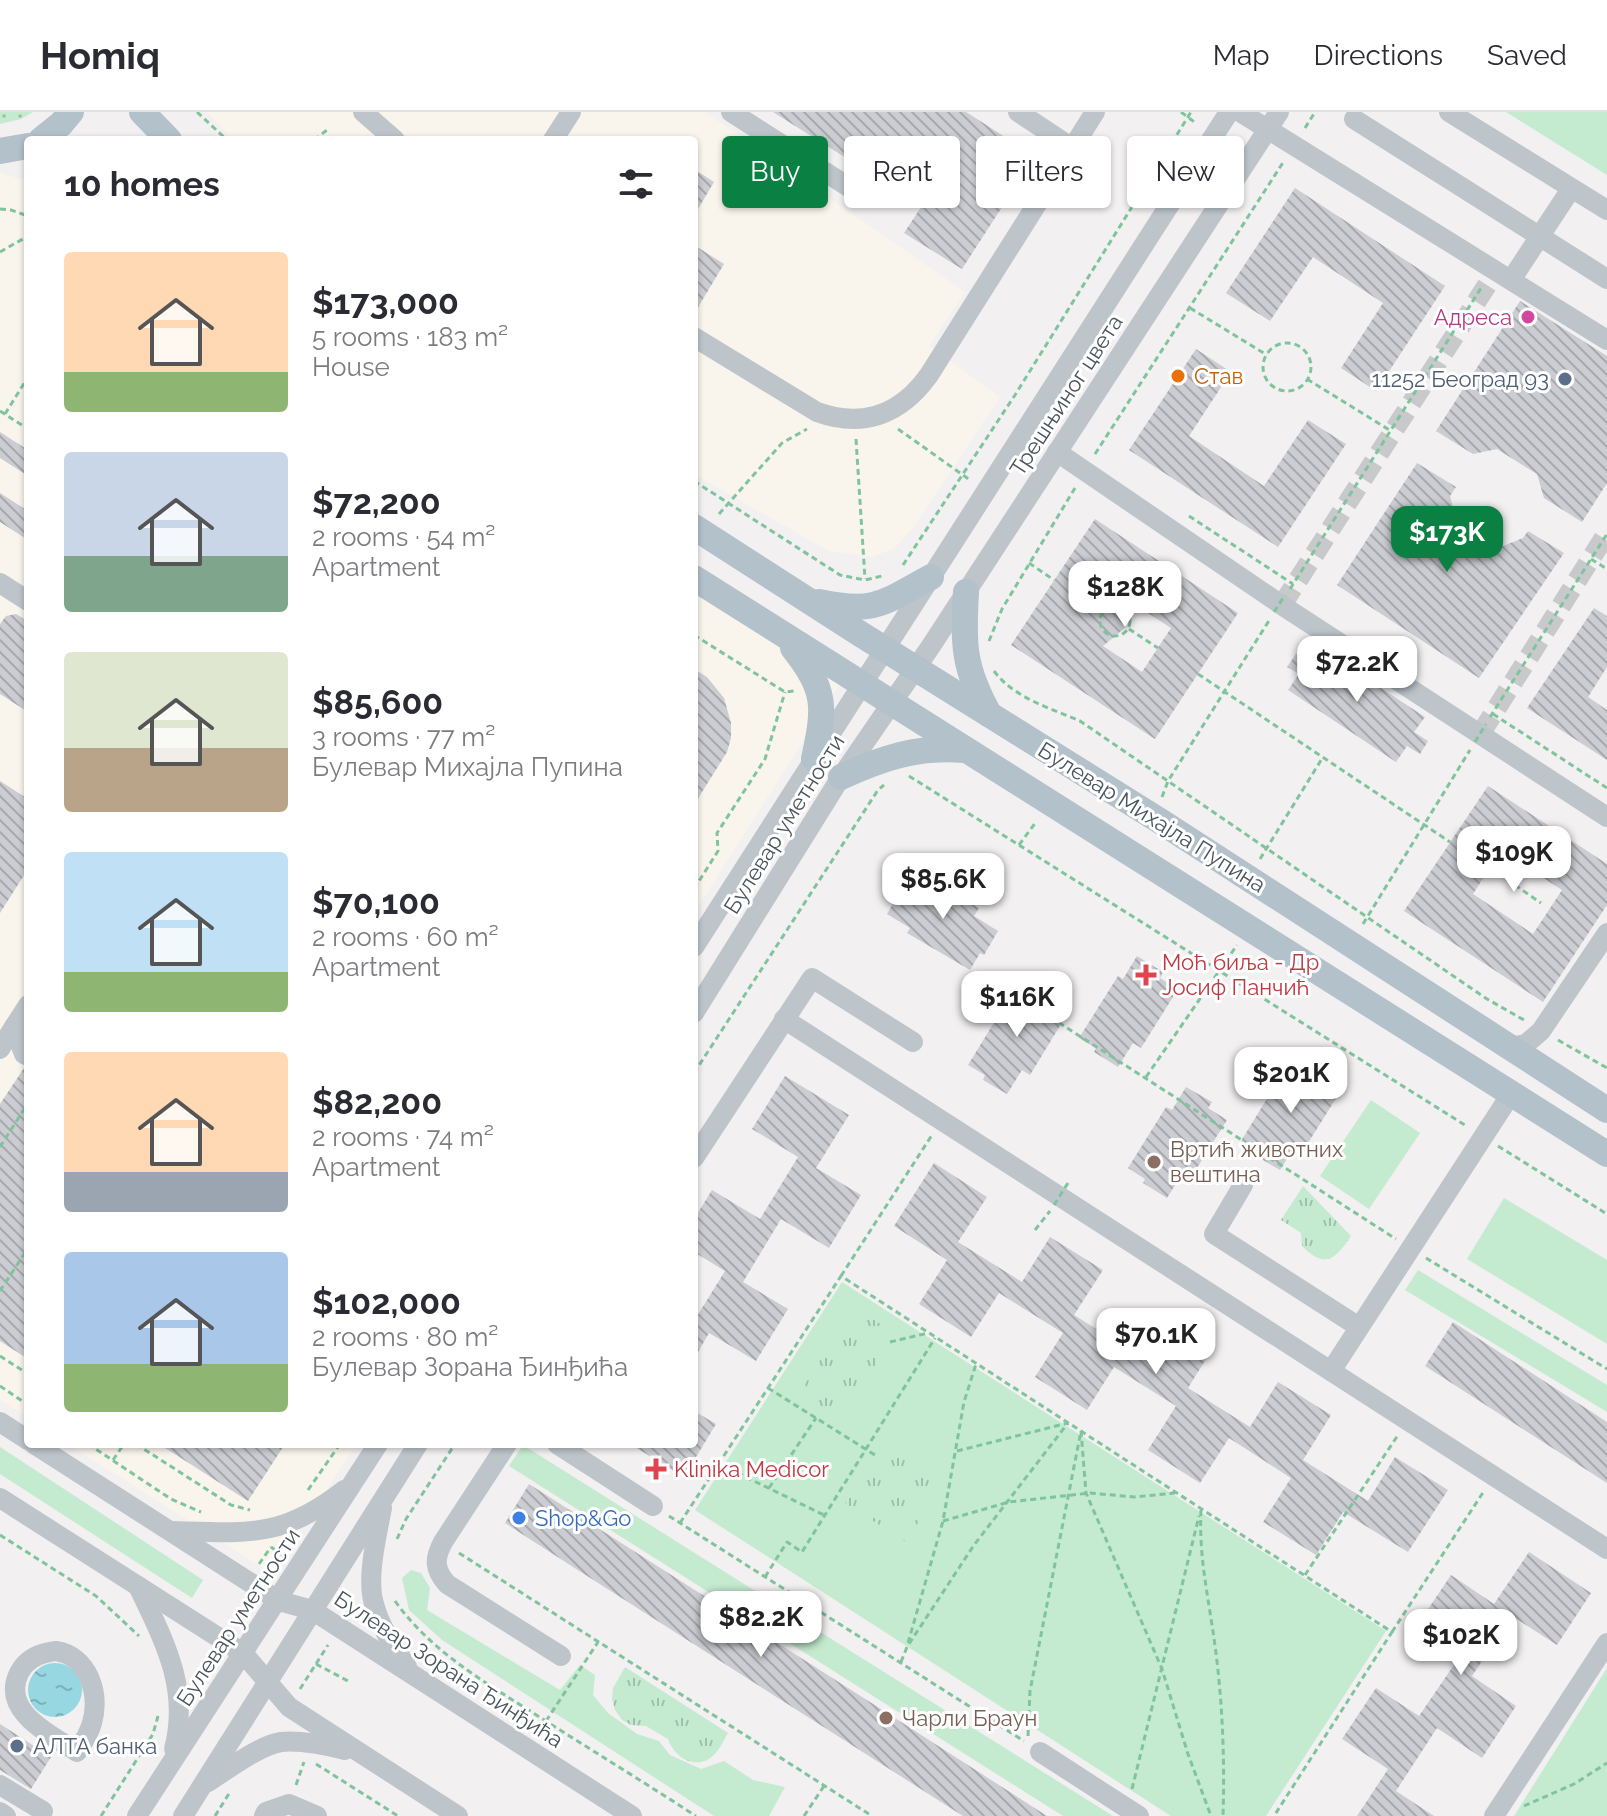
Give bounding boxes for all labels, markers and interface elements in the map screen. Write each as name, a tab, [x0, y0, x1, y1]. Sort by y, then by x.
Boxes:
text: Homiq	[40, 33, 160, 78]
text: Map	[1213, 39, 1270, 72]
text: Directions	[1314, 39, 1443, 72]
text: Saved	[1487, 39, 1567, 72]
chip: Buy	[722, 136, 828, 208]
chip: Rent	[844, 136, 960, 208]
chip: Filters	[976, 136, 1111, 208]
chip: New	[1127, 136, 1244, 208]
icon: filters	[614, 162, 658, 206]
text: 10 homes	[64, 164, 220, 204]
text: $173,000	[312, 282, 459, 322]
icon: home	[128, 284, 224, 380]
place label: Адреса	[1434, 304, 1512, 330]
marker: Адреса	[1519, 308, 1537, 326]
street label: Трешњиног цвета	[1004, 310, 1128, 480]
text: 5 rooms · 183 m²	[312, 322, 508, 352]
text: House	[312, 352, 390, 382]
place label: Став	[1194, 363, 1243, 389]
place label: 11252 Београд 93	[1372, 366, 1549, 392]
marker: Став	[1169, 367, 1187, 385]
marker: 11252 Београд 93	[1556, 370, 1574, 388]
text: $72,200	[312, 482, 441, 522]
icon: home	[128, 484, 224, 580]
pin: $173K	[1391, 506, 1503, 574]
text: $173K	[1409, 517, 1485, 547]
text: 2 rooms · 54 m²	[312, 522, 495, 552]
text: Apartment	[312, 552, 441, 582]
pin: $128K	[1069, 561, 1181, 629]
text: $128K	[1086, 572, 1164, 602]
pin: $72.2K	[1292, 636, 1422, 704]
text: $72.2K	[1315, 647, 1399, 677]
text: $85,600	[312, 682, 443, 722]
icon: home	[128, 684, 224, 780]
text: 3 rooms · 77 m²	[312, 722, 495, 752]
street label: Булевар уметности	[718, 730, 850, 918]
street label: Булевар Михајла Пупина	[1034, 736, 1270, 898]
text: Булевар Михајла Пупина	[312, 752, 623, 782]
pin: $109K	[1458, 826, 1570, 894]
text: $109K	[1475, 837, 1553, 867]
pin: $85.6K	[878, 853, 1008, 921]
text: $85.6K	[900, 864, 986, 894]
text: $70,100	[312, 882, 440, 922]
icon: home	[128, 884, 224, 980]
text: 2 rooms · 60 m²	[312, 922, 499, 952]
place label: Моћ биља - Др Јосиф Панчић	[1162, 949, 1319, 1000]
text: Apartment	[312, 952, 441, 982]
marker: Моћ биља - Др Јосиф Панчић	[1137, 966, 1155, 984]
pin: $116K	[961, 971, 1073, 1039]
text: $116K	[979, 982, 1055, 1012]
pin: $201K	[1235, 1047, 1347, 1115]
text: $201K	[1252, 1058, 1330, 1088]
text: $82,200	[312, 1082, 442, 1122]
icon: home	[128, 1084, 224, 1180]
text: 2 rooms · 74 m²	[312, 1122, 494, 1152]
place label: Вртић животних вештина	[1170, 1136, 1343, 1187]
text: Apartment	[312, 1152, 441, 1182]
marker: Вртић животних вештина	[1145, 1153, 1163, 1171]
text: $102,000	[312, 1282, 461, 1322]
icon: home	[128, 1284, 224, 1380]
pin: $70.1K	[1091, 1308, 1221, 1376]
text: $70.1K	[1114, 1319, 1198, 1349]
text: 2 rooms · 80 m²	[312, 1322, 498, 1352]
text: Булевар Зорана Ђинђића	[312, 1352, 628, 1382]
place label: Klinika Medicor	[674, 1456, 829, 1482]
marker: Klinika Medicor	[645, 1458, 667, 1480]
place label: Shop&Go	[535, 1505, 631, 1531]
marker: Shop&Go	[510, 1509, 528, 1527]
street label: Булевар уметности	[171, 1523, 305, 1711]
street label: Булевар Зорана Ђинђића	[330, 1585, 568, 1753]
pin: $82.2K	[696, 1591, 826, 1659]
text: $82.2K	[719, 1602, 803, 1632]
pin: $102K	[1405, 1609, 1517, 1677]
text: $102K	[1422, 1620, 1500, 1650]
place label: Чарли Браун	[902, 1705, 1037, 1731]
marker: Чарли Браун	[877, 1709, 895, 1727]
place label: АЛТА банка	[33, 1733, 157, 1759]
marker: АЛТА банка	[8, 1737, 26, 1755]

